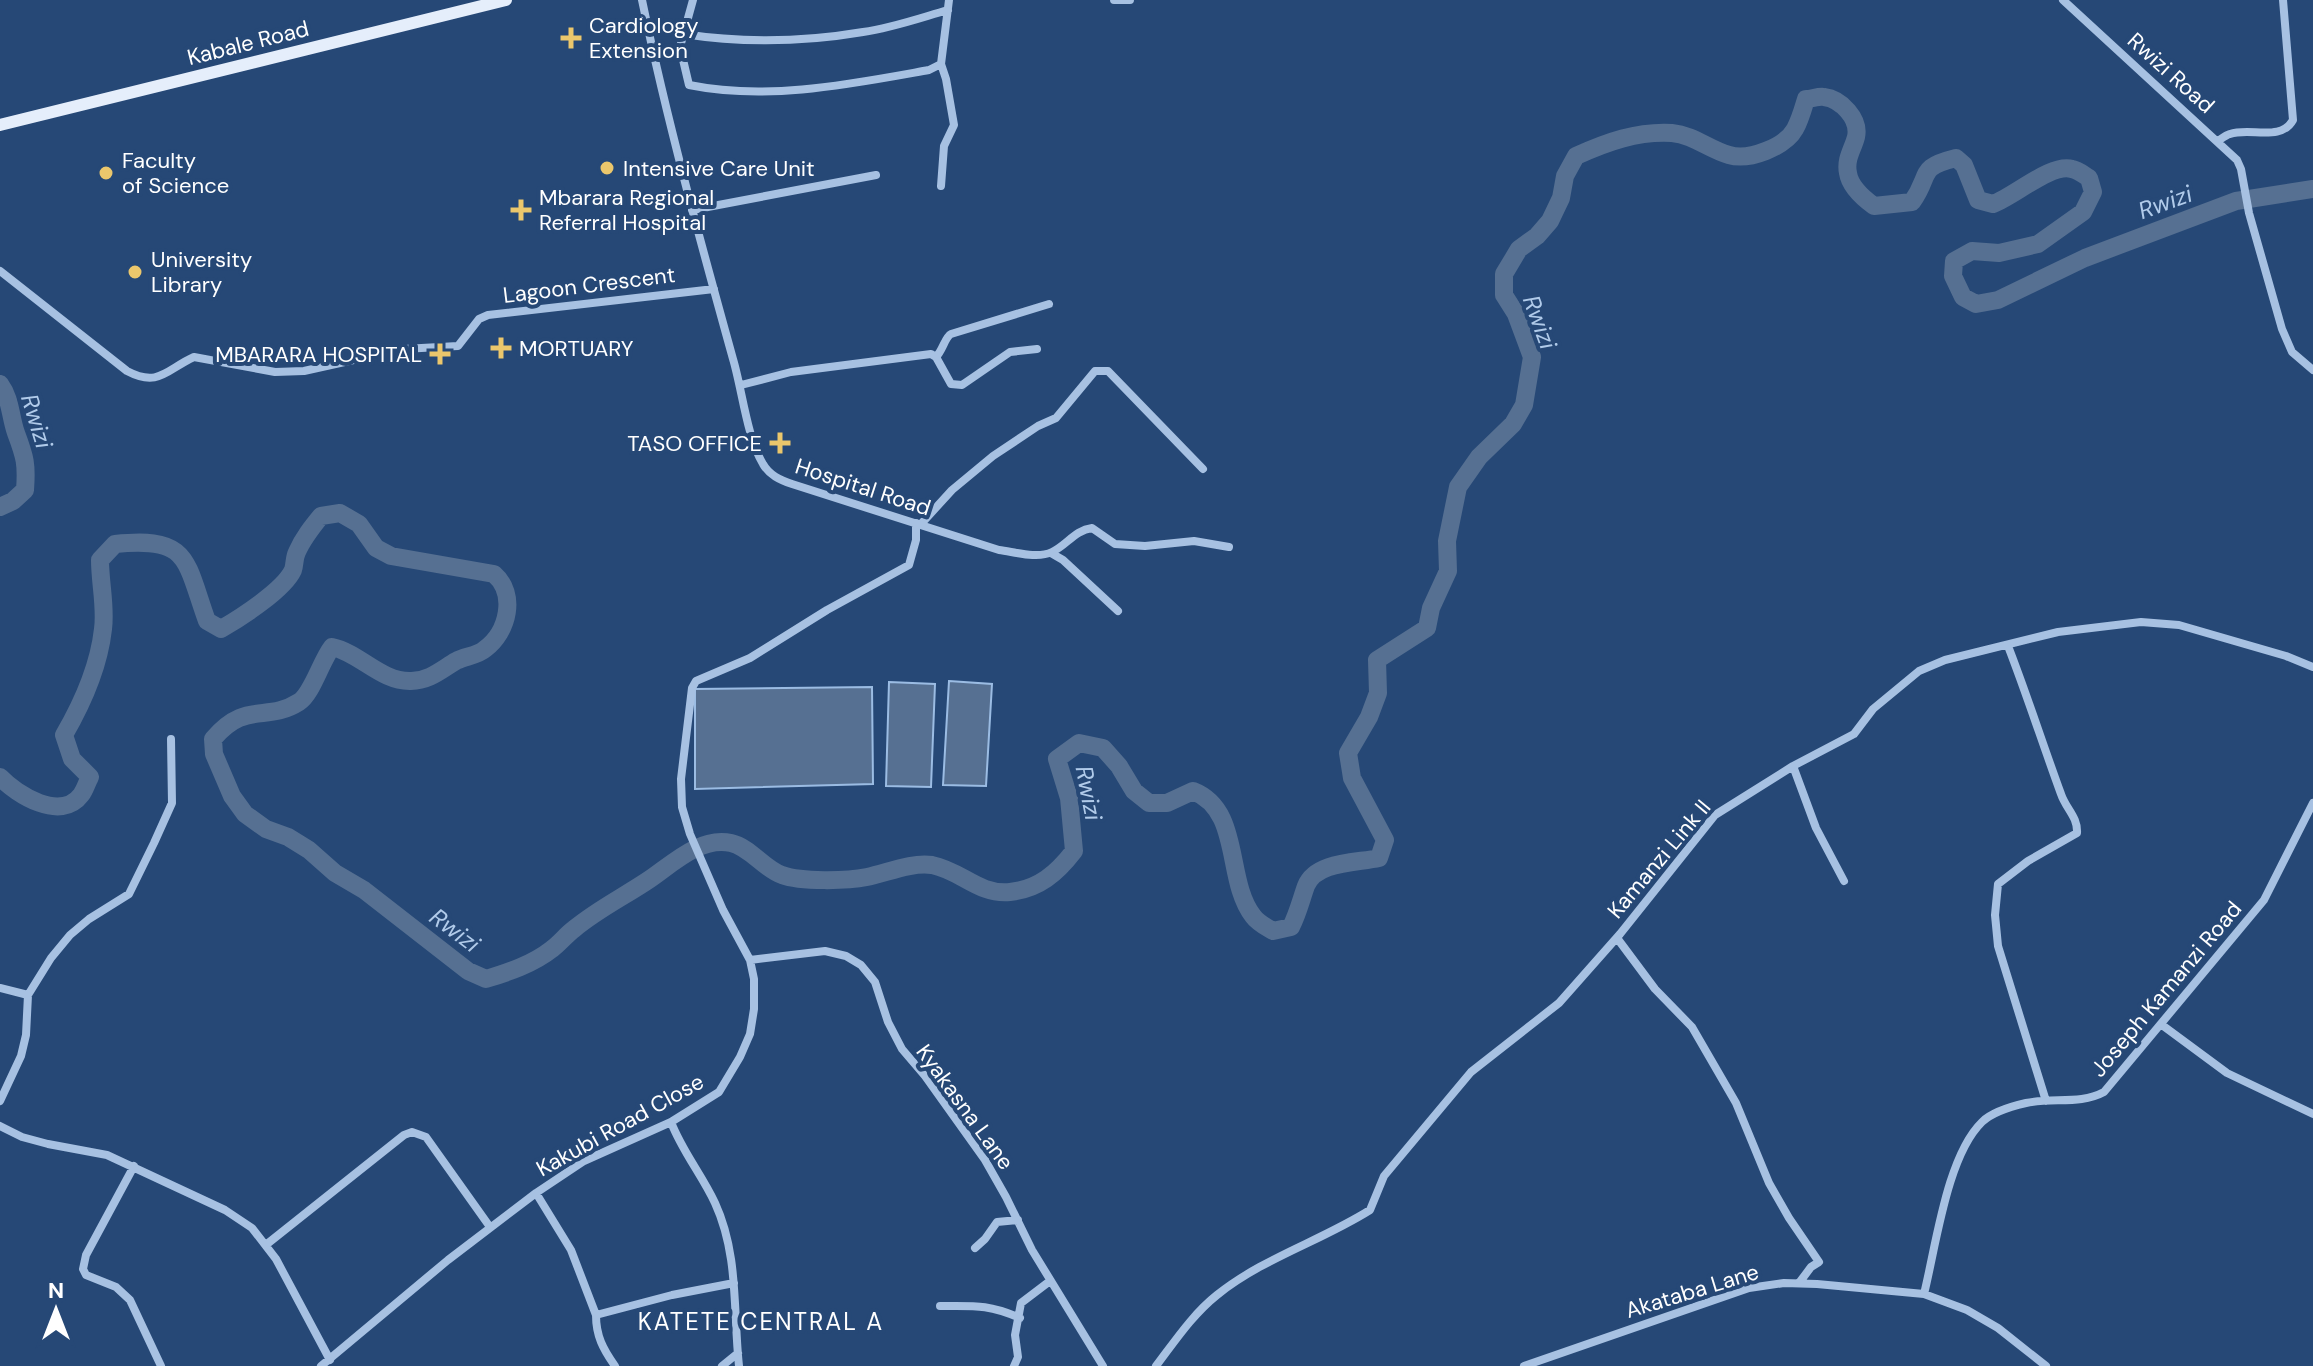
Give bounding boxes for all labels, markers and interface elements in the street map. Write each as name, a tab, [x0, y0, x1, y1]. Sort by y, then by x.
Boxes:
place label: Cardiology Extension	[589, 11, 699, 65]
street label: Kabale Road	[184, 14, 312, 72]
street label: Rwizi Road	[2121, 26, 2221, 120]
marker: Cardiology Extension	[560, 27, 582, 49]
place label: Faculty of Science	[122, 146, 229, 200]
place label: Intensive Care Unit	[623, 154, 815, 183]
marker: Intensive Care Unit	[598, 159, 616, 177]
marker: Faculty of Science	[97, 164, 115, 182]
water label: Rwizi	[2134, 178, 2197, 226]
place label: Mbarara Regional Referral Hospital	[539, 183, 714, 237]
marker: Mbarara Regional Referral Hospital	[510, 199, 532, 221]
place label: University Library	[151, 245, 252, 299]
street label: Lagoon Crescent	[501, 260, 677, 310]
marker: University Library	[126, 263, 144, 281]
water label: Rwizi	[1516, 291, 1564, 354]
place label: MORTUARY	[519, 334, 634, 363]
marker: MORTUARY	[490, 337, 512, 359]
place label: MBARARA HOSPITAL	[215, 340, 422, 369]
marker: MBARARA HOSPITAL	[429, 343, 451, 365]
water label: Rwizi	[14, 390, 60, 453]
place label: TASO OFFICE	[627, 429, 762, 458]
marker: TASO OFFICE	[769, 432, 791, 454]
street label: Hospital Road	[792, 451, 934, 523]
water label: Rwizi	[1069, 763, 1110, 824]
street label: Kamanzi Link II	[1601, 794, 1717, 924]
street label: Joseph Kamanzi Road	[2084, 895, 2248, 1083]
water label: Rwizi	[424, 901, 487, 960]
street label: Kyakasna Lane	[910, 1038, 1020, 1176]
street label: Kakubi Road Close	[531, 1067, 709, 1183]
street label: Akataba Lane	[1622, 1257, 1762, 1325]
north arrow	[16, 1270, 96, 1350]
text: N	[48, 1276, 64, 1305]
district label: KATETE CENTRAL A	[638, 1306, 884, 1337]

